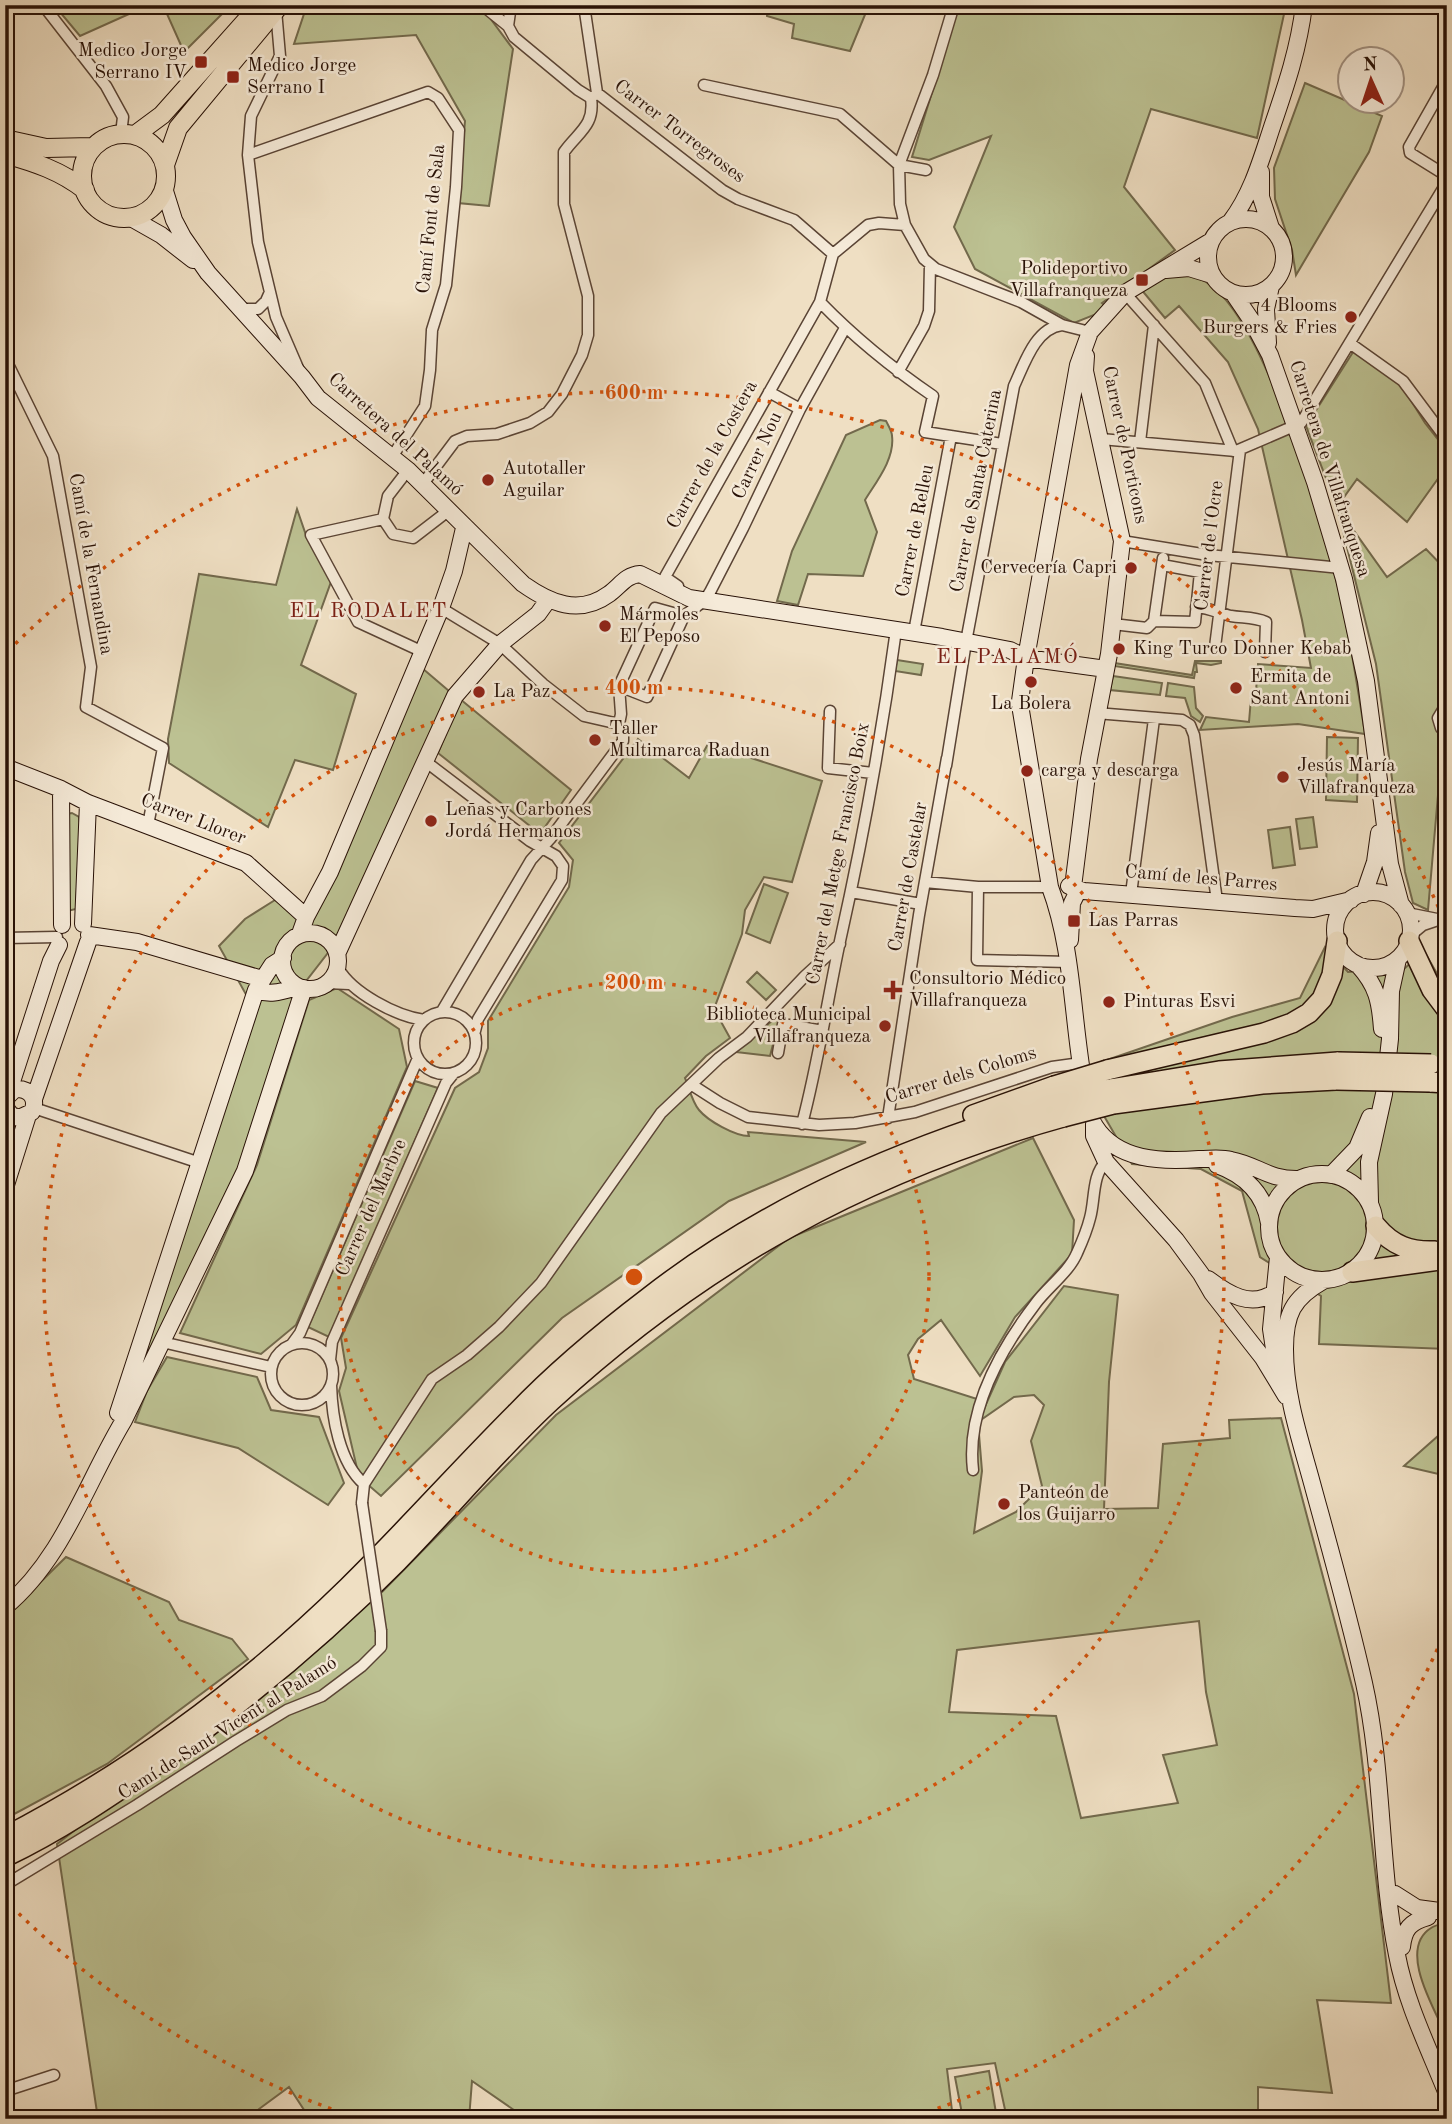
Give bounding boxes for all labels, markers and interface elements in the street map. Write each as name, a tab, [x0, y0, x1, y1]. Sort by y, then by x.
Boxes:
place label: Medico Jorge Serrano IV	[78, 42, 187, 83]
north arrow	[1336, 46, 1406, 116]
marker: Medico Jorge Serrano IV	[193, 54, 209, 70]
text: N	[1362, 56, 1378, 75]
place label: Medico Jorge Serrano I	[247, 57, 356, 98]
marker: Medico Jorge Serrano I	[225, 69, 241, 85]
street label: Carrer Torregroses	[610, 77, 748, 187]
street label: Camí Font de Sala	[415, 143, 449, 295]
place label: Polideportivo Villafranqueza	[1010, 260, 1129, 301]
marker: Polideportivo Villafranqueza	[1134, 272, 1150, 288]
place label: 4 Blooms Burgers & Fries	[1203, 297, 1337, 338]
marker: 4 Blooms Burgers & Fries	[1343, 309, 1359, 325]
street label: Carretera de Villafranquesa	[1285, 358, 1373, 580]
street label: Carrer de Porticons	[1098, 364, 1150, 526]
street label: Carretera del Palamó	[324, 370, 466, 500]
street label: Carrer de la Costera	[664, 377, 762, 532]
text: 600 m	[604, 383, 664, 404]
street label: Carrer de Santa Caterina	[948, 387, 1006, 594]
street label: Carrer Nou	[730, 410, 786, 502]
place label: Autotaller Aguilar	[502, 460, 586, 501]
street label: Carrer de Relleu	[894, 463, 938, 599]
street label: Camí de la Fernandina	[65, 472, 115, 657]
marker: Autotaller Aguilar	[480, 472, 496, 488]
street label: Carrer de l'Ocre	[1193, 480, 1227, 612]
place label: Cervecería Capri	[980, 559, 1117, 578]
marker: Cervecería Capri	[1123, 560, 1139, 576]
district label: EL RODALET	[290, 601, 448, 622]
place label: Mármoles El Peposo	[619, 606, 700, 647]
marker: Mármoles El Peposo	[597, 618, 613, 634]
place label: King Turco Donner Kebab	[1133, 640, 1351, 659]
marker: King Turco Donner Kebab	[1111, 641, 1127, 657]
district label: EL PALAMÓ	[936, 642, 1080, 668]
place label: Ermita de Sant Antoni	[1250, 668, 1350, 709]
marker: La Bolera	[1023, 674, 1039, 690]
text: 400 m	[604, 678, 664, 699]
marker: Ermita de Sant Antoni	[1228, 680, 1244, 696]
place label: La Paz	[493, 683, 550, 702]
marker: La Paz	[471, 684, 487, 700]
place label: La Bolera	[990, 695, 1072, 714]
place label: Taller Multimarca Raduan	[609, 720, 770, 761]
street label: Carrer del Metge Francisco Boix	[804, 721, 874, 987]
marker: Taller Multimarca Raduan	[587, 732, 603, 748]
place label: Jesús María Villafranqueza	[1297, 757, 1416, 798]
place label: carga y descarga	[1041, 762, 1179, 781]
marker: carga y descarga	[1019, 763, 1035, 779]
marker: Jesús María Villafranqueza	[1275, 769, 1291, 785]
street label: Carrer Llorer	[138, 791, 248, 849]
place label: Leñas y Carbones Jordá Hermanos	[445, 801, 591, 842]
street label: Carrer de Castelar	[886, 801, 932, 953]
marker: Leñas y Carbones Jordá Hermanos	[423, 813, 439, 829]
street label: Camí de les Parres	[1124, 863, 1278, 895]
place label: Las Parras	[1088, 912, 1178, 931]
marker: Las Parras	[1066, 913, 1082, 929]
place label: Consultorio Médico Villafranqueza	[909, 970, 1066, 1011]
text: 200 m	[604, 973, 664, 994]
marker: Consultorio Médico Villafranqueza	[883, 980, 903, 1000]
place label: Pinturas Esvi	[1123, 993, 1235, 1012]
marker: Pinturas Esvi	[1101, 994, 1117, 1010]
place label: Biblioteca Municipal Villafranqueza	[706, 1006, 872, 1047]
marker: Biblioteca Municipal Villafranqueza	[877, 1018, 893, 1034]
street label: Carrer dels Coloms	[883, 1044, 1039, 1108]
street label: Carrer del Marbre	[333, 1137, 411, 1279]
centre of rings	[622, 1265, 646, 1289]
place label: Panteón de los Guijarro	[1018, 1484, 1116, 1525]
marker: Panteón de los Guijarro	[996, 1496, 1012, 1512]
street label: Camí de Sant Vicent al Palamó	[115, 1654, 341, 1804]

